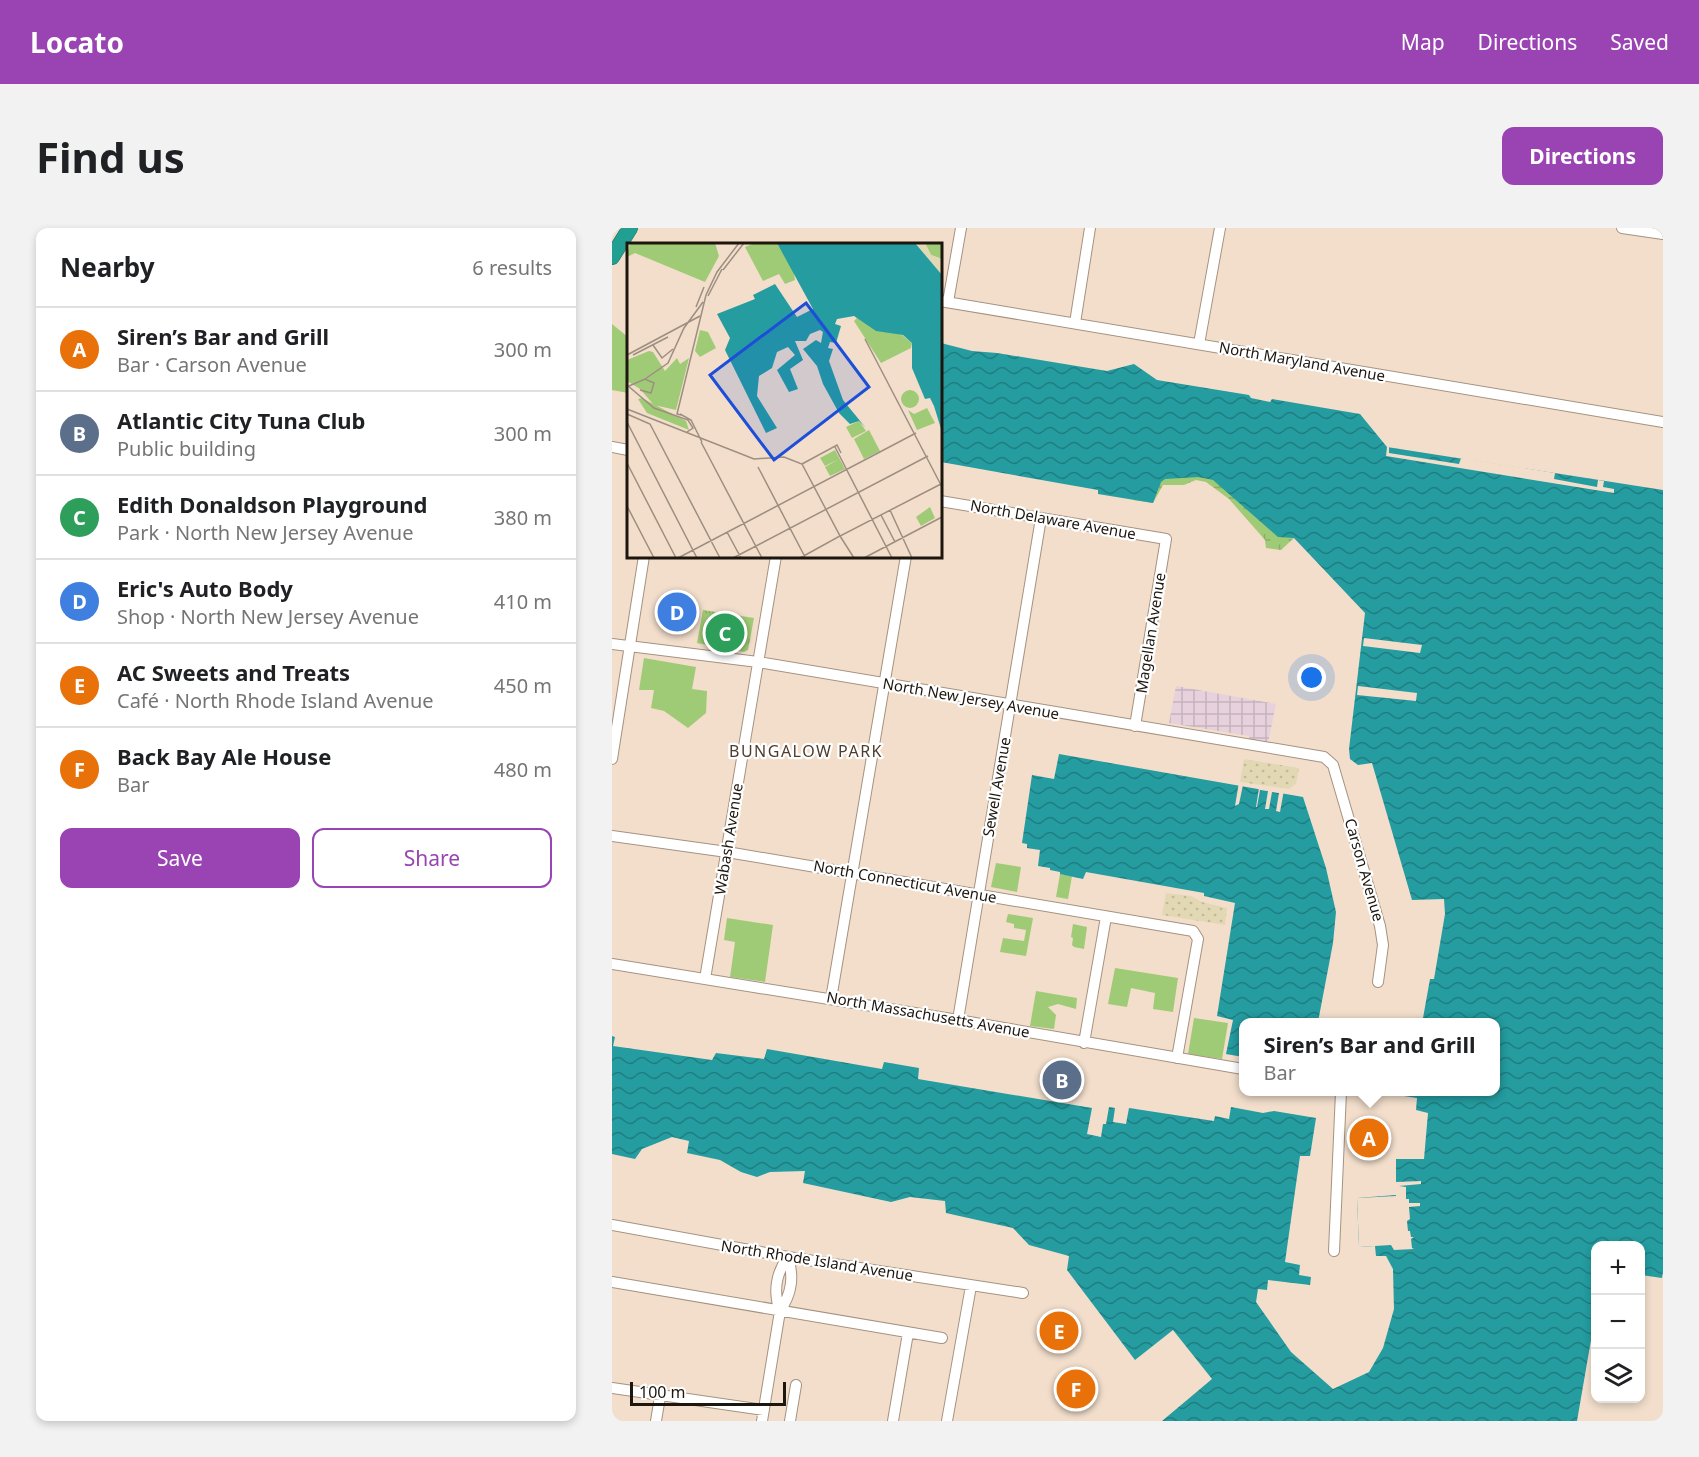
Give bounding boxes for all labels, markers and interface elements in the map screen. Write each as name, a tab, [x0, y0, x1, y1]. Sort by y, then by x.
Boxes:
text: Locato	[30, 23, 124, 61]
text: Map	[1401, 28, 1445, 56]
text: Directions	[1478, 28, 1577, 56]
text: Saved	[1610, 28, 1669, 56]
button: Directions	[1502, 127, 1663, 185]
text: Find us	[36, 128, 185, 185]
inset map	[627, 243, 942, 558]
text: Nearby	[60, 249, 155, 285]
text: 6 results	[472, 254, 552, 281]
text: Siren’s Bar and Grill	[117, 321, 329, 351]
text: A	[73, 336, 86, 363]
text: 300 m	[494, 336, 552, 363]
street label: North Maryland Avenue	[1217, 337, 1387, 385]
text: Bar · Carson Avenue	[117, 351, 307, 378]
text: Atlantic City Tuna Club	[117, 405, 366, 435]
text: B	[73, 420, 86, 447]
text: 300 m	[494, 420, 552, 447]
text: Public building	[117, 435, 256, 462]
text: Edith Donaldson Playground	[117, 489, 428, 519]
street label: North Delaware Avenue	[969, 495, 1138, 543]
text: C	[73, 504, 86, 531]
text: 380 m	[494, 504, 552, 531]
text: Park · North New Jersey Avenue	[117, 519, 413, 546]
street label: Magellan Avenue	[1131, 571, 1169, 695]
text: Eric's Auto Body	[117, 573, 293, 603]
text: D	[72, 588, 87, 615]
text: 410 m	[494, 588, 552, 615]
pin: D	[658, 590, 696, 634]
text: Shop · North New Jersey Avenue	[117, 603, 419, 630]
pin: C	[706, 610, 744, 656]
text: AC Sweets and Treats	[117, 657, 350, 687]
your location	[1297, 663, 1326, 692]
text: E	[74, 672, 85, 699]
text: 450 m	[494, 672, 552, 699]
street label: North New Jersey Avenue	[881, 673, 1061, 723]
text: Café · North Rhode Island Avenue	[117, 687, 434, 714]
street label: Sewell Avenue	[977, 735, 1015, 838]
district label: BUNGALOW PARK	[729, 740, 883, 762]
text: Back Bay Ale House	[117, 741, 331, 771]
text: F	[74, 756, 85, 783]
text: 480 m	[494, 756, 552, 783]
text: Bar	[117, 771, 149, 798]
street label: Wabash Avenue	[709, 782, 747, 896]
street label: Carson Avenue	[1341, 816, 1389, 924]
button: Save	[60, 828, 300, 888]
button: Share	[312, 828, 552, 888]
street label: North Connecticut Avenue	[812, 855, 998, 907]
street label: North Massachusetts Avenue	[825, 986, 1031, 1042]
popup	[1239, 1018, 1500, 1096]
text: Siren’s Bar and Grill	[1263, 1029, 1476, 1059]
pin: B	[1042, 1058, 1082, 1102]
text: Bar	[1263, 1059, 1296, 1086]
pin: A	[1350, 1116, 1389, 1160]
street label: North Rhode Island Avenue	[720, 1235, 915, 1285]
map controls	[1591, 1241, 1645, 1403]
button: +	[1591, 1241, 1645, 1295]
button: −	[1591, 1295, 1645, 1349]
pin: E	[1040, 1308, 1078, 1354]
button: layers	[1591, 1349, 1645, 1403]
pin: F	[1056, 1366, 1096, 1412]
scale bar	[630, 1379, 786, 1406]
text: 100 m	[639, 1381, 686, 1403]

